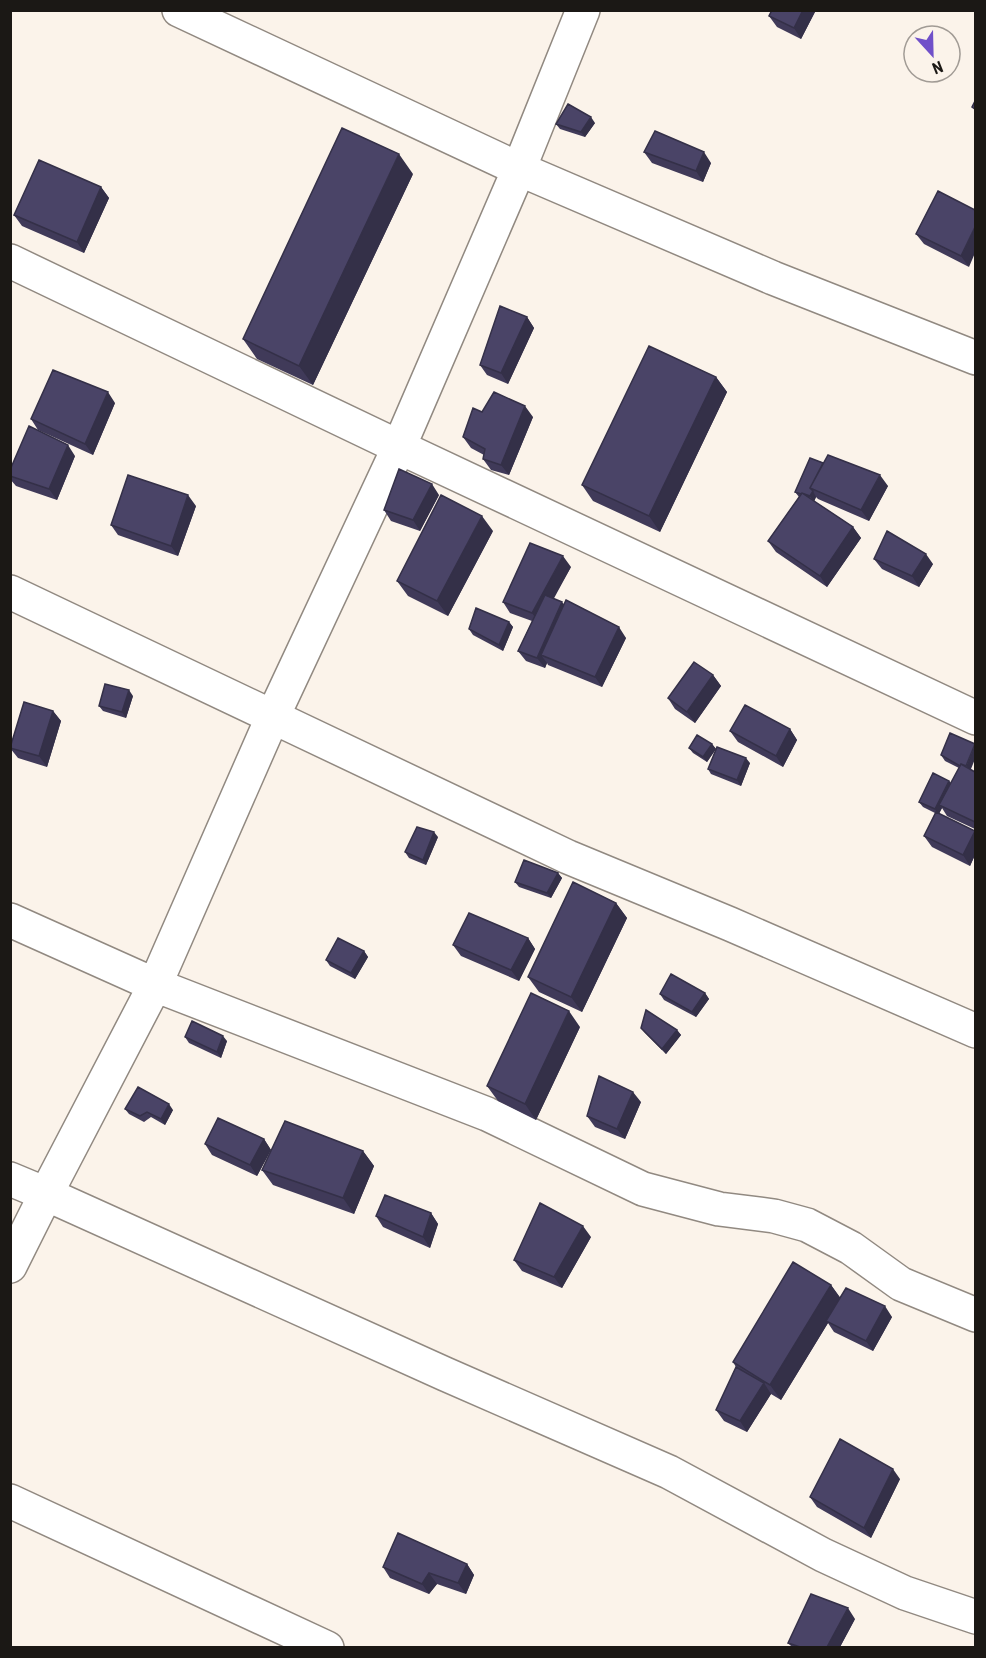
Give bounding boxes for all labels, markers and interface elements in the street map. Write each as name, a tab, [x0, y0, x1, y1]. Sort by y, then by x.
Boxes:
north arrow	[902, 24, 962, 84]
text: N	[929, 57, 946, 78]

